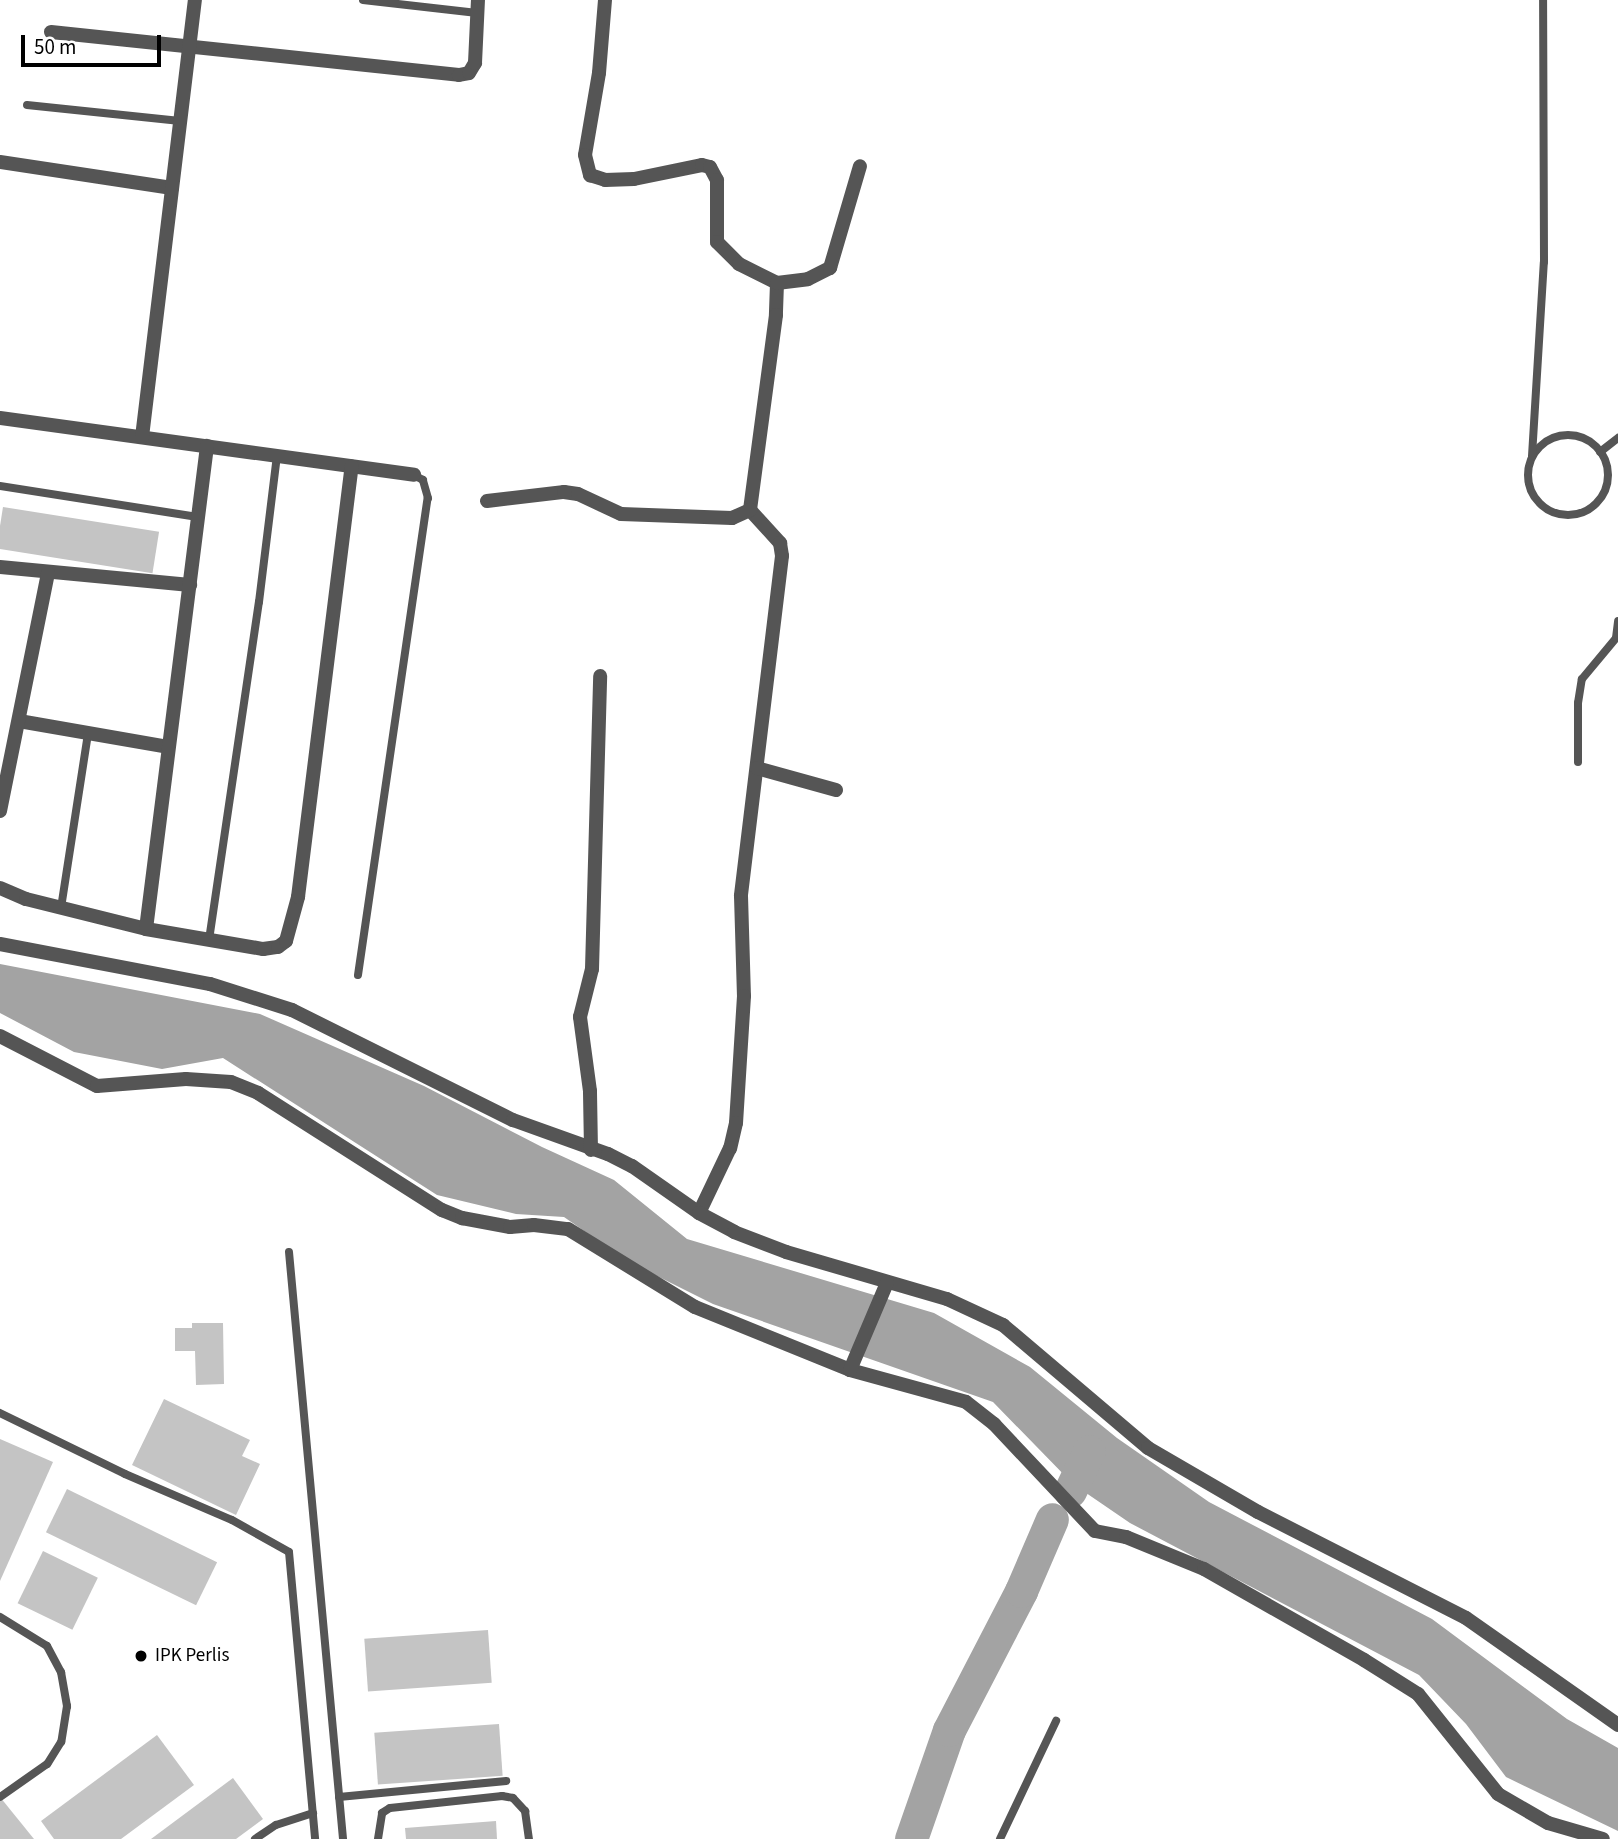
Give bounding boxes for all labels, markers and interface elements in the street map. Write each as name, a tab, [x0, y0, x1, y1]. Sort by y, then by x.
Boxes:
scale bar	[24, 21, 164, 65]
text: 50 m	[34, 32, 76, 62]
place label: IPK Perlis	[155, 1645, 229, 1667]
marker: IPK Perlis	[133, 1648, 149, 1664]

